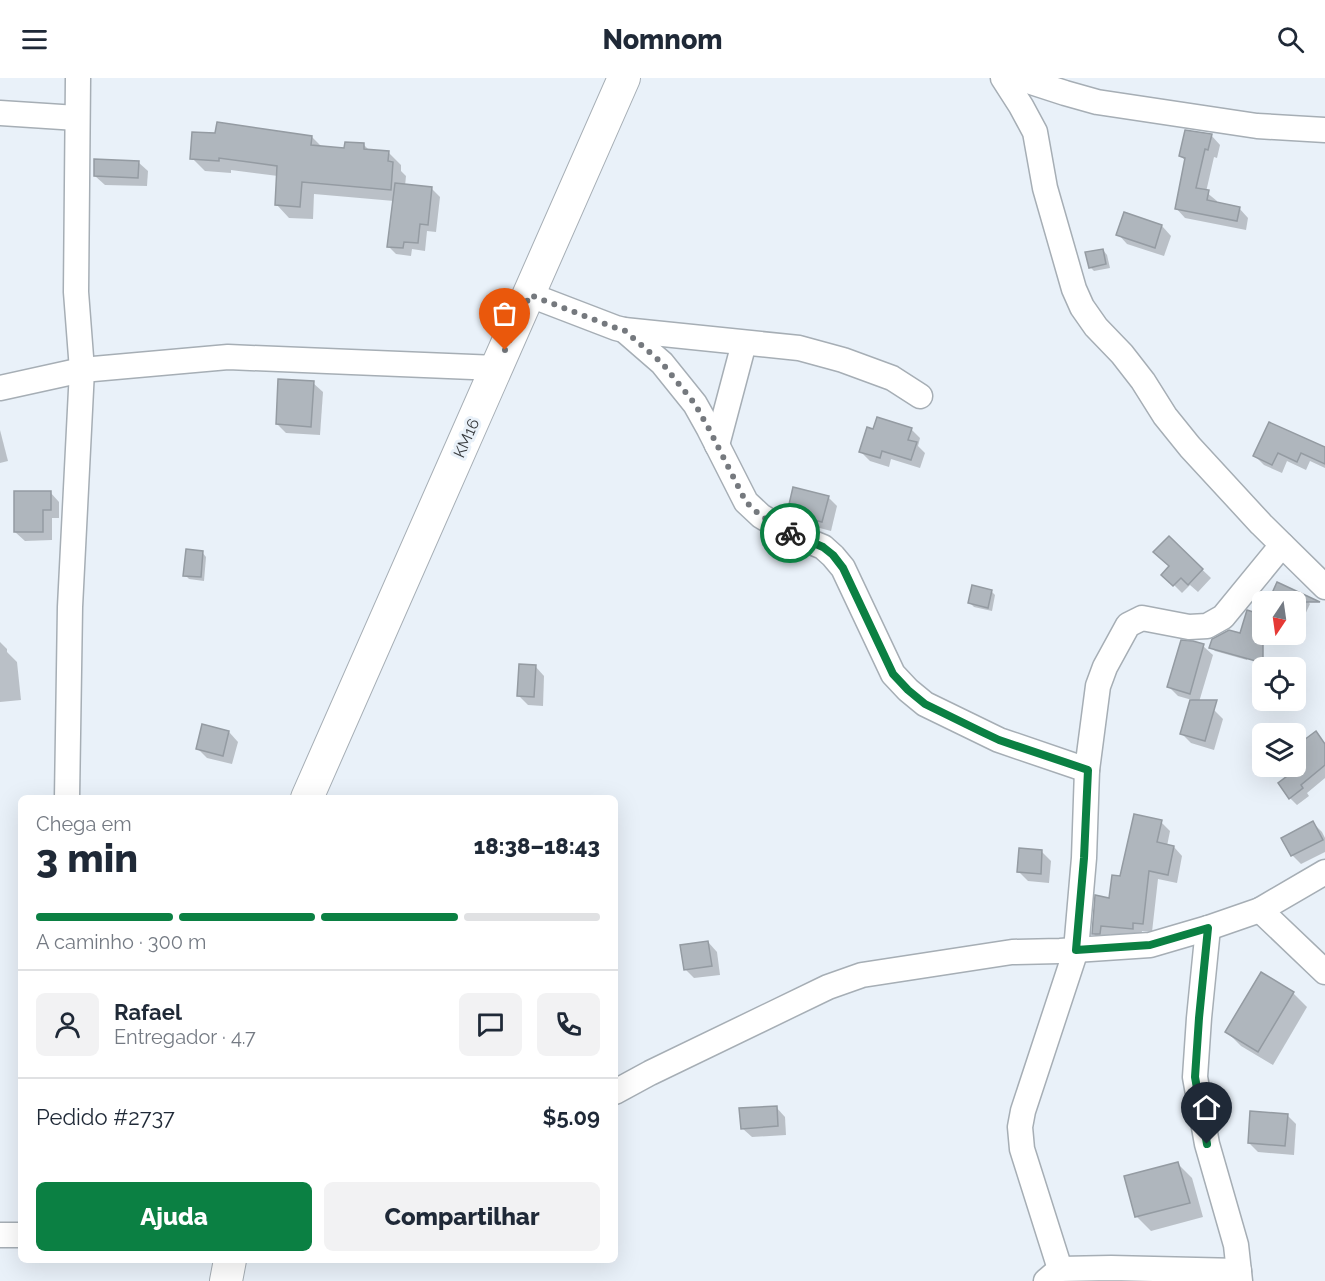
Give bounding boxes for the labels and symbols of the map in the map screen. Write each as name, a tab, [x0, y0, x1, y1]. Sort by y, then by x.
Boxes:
pin	[479, 288, 530, 350]
street label: KM16	[449, 416, 483, 461]
courier	[760, 503, 820, 563]
north arrow	[1252, 591, 1306, 645]
pin	[1181, 1082, 1232, 1144]

